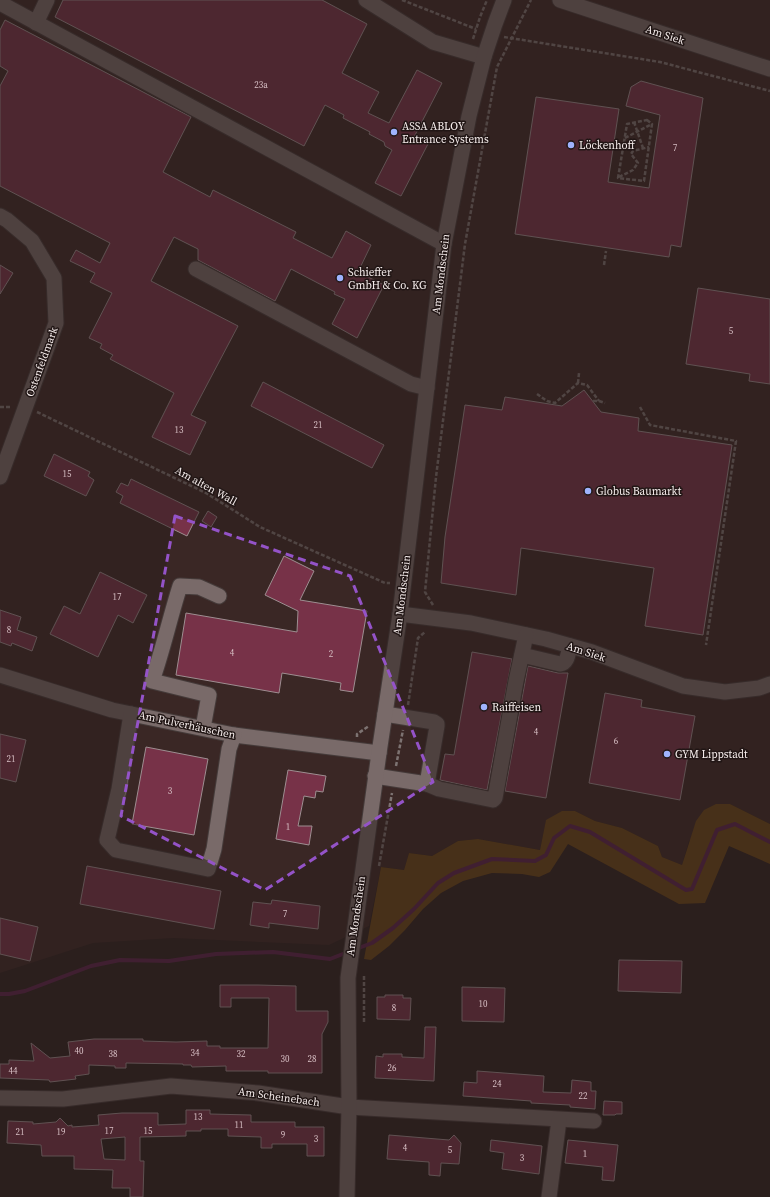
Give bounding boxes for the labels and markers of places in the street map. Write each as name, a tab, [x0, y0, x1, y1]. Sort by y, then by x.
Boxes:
place label: ASSA ABLOY Entrance Systems	[402, 119, 489, 147]
marker: ASSA ABLOY Entrance Systems	[389, 127, 399, 137]
place label: Löckenhoff	[579, 138, 637, 153]
marker: Löckenhoff	[566, 140, 576, 150]
place label: Schieffer GmbH & Co. KG	[348, 265, 427, 293]
marker: Schieffer GmbH & Co. KG	[335, 273, 345, 283]
place label: Globus Baumarkt	[596, 484, 682, 499]
marker: Globus Baumarkt	[583, 486, 593, 496]
place label: Raiffeisen	[492, 700, 541, 715]
marker: Raiffeisen	[479, 702, 489, 712]
place label: GYM Lippstadt	[675, 747, 748, 762]
marker: GYM Lippstadt	[662, 749, 672, 759]

